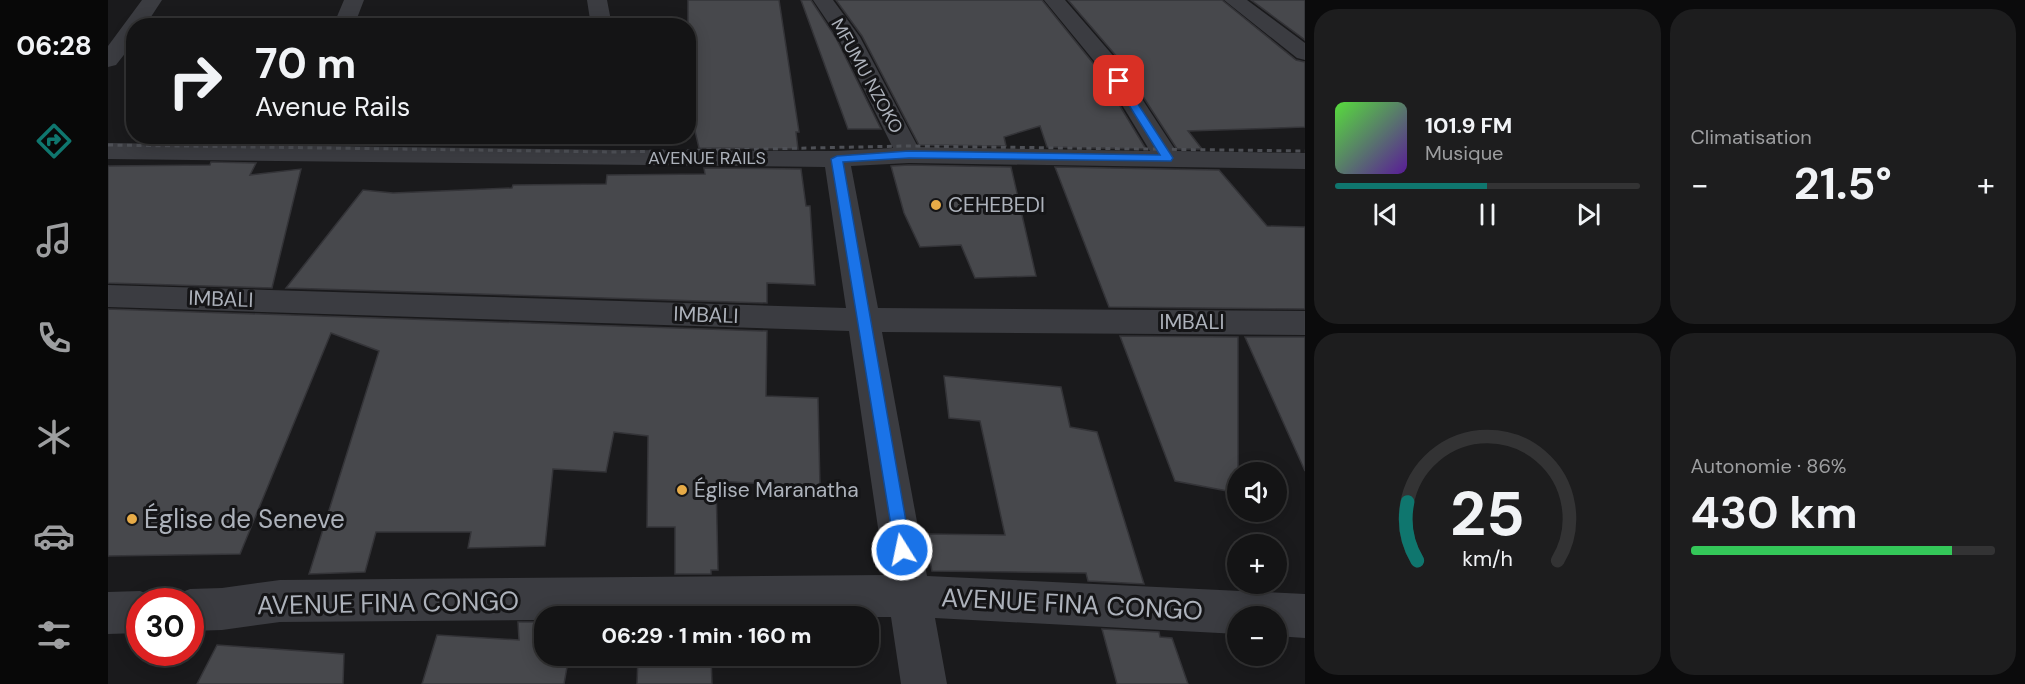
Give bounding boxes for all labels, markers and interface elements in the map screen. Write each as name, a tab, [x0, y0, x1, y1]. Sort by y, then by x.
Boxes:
street label: MFUMU NZOKO	[826, 14, 908, 138]
text: 06:28	[16, 28, 92, 63]
text: 70 m	[255, 36, 356, 91]
icon: right	[156, 42, 234, 120]
pin	[1093, 55, 1144, 106]
icon: arrive	[1102, 64, 1135, 97]
text: Avenue Rails	[255, 89, 410, 124]
text: 101.9 FM	[1425, 111, 1512, 140]
icon: directions	[33, 120, 75, 162]
text: Climatisation	[1691, 124, 1812, 150]
text: Musique	[1425, 140, 1503, 166]
street label: AVENUE RAILS	[648, 146, 766, 170]
text: 21.5°	[1794, 154, 1892, 213]
text: −	[1691, 163, 1709, 206]
text: +	[1977, 163, 1995, 206]
place label: CEHEBEDI	[948, 191, 1045, 219]
marker: CEHEBEDI	[929, 198, 943, 212]
icon: previous	[1369, 198, 1402, 231]
icon: pause	[1471, 198, 1504, 231]
icon: next	[1572, 198, 1605, 231]
icon: music	[33, 219, 75, 261]
street label: IMBALI	[188, 284, 254, 314]
street label: IMBALI	[673, 300, 739, 330]
street label: IMBALI	[1160, 308, 1224, 336]
icon: phone	[33, 317, 75, 359]
icon: climate	[33, 416, 75, 458]
text: Autonomie · 86%	[1691, 453, 1846, 479]
map controls	[1227, 462, 1287, 666]
button: sound	[1227, 462, 1287, 522]
text: 25	[1450, 473, 1525, 554]
place label: Église Maranatha	[694, 476, 859, 504]
marker: Église Maranatha	[675, 483, 689, 497]
text: 430 km	[1691, 483, 1858, 542]
place label: Église de Seneve	[144, 502, 345, 536]
marker: Église de Seneve	[125, 512, 139, 526]
icon: car	[33, 515, 75, 557]
position arrow	[870, 518, 934, 582]
button: +	[1227, 534, 1287, 594]
text: km/h	[1462, 545, 1513, 573]
street label: AVENUE FINA CONGO	[940, 580, 1204, 628]
street label: AVENUE FINA CONGO	[257, 584, 519, 622]
speed limit sign: 30	[126, 588, 204, 666]
button: −	[1227, 606, 1287, 666]
icon: filters	[33, 614, 75, 656]
text: 06:29 · 1 min · 160 m	[601, 621, 812, 650]

